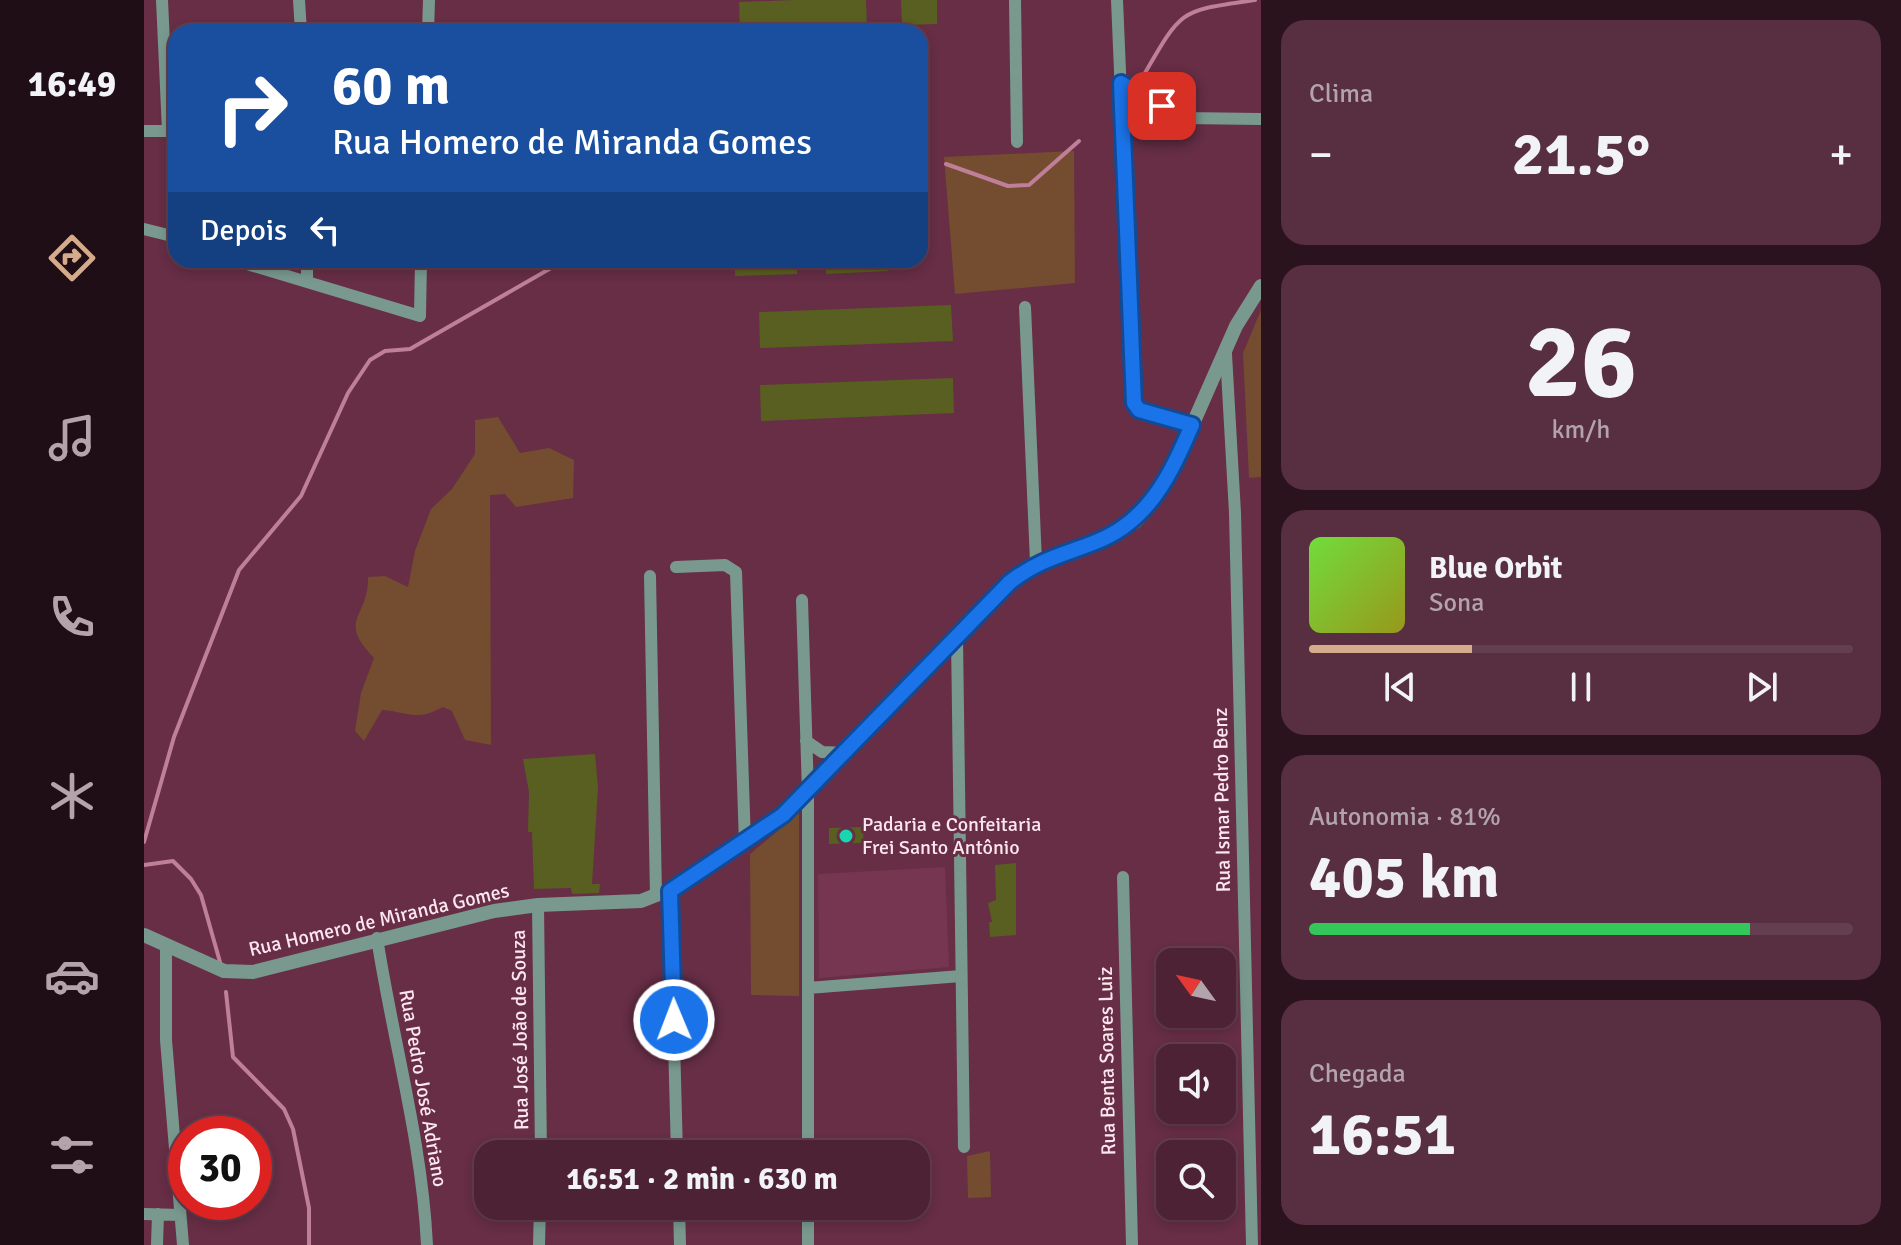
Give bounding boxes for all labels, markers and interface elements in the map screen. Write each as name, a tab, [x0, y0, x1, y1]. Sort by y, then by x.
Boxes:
text: 60 m	[332, 51, 450, 120]
icon: right	[200, 56, 304, 160]
text: 16:49	[28, 62, 116, 107]
pin	[1128, 72, 1196, 140]
text: Clima	[1309, 78, 1373, 110]
icon: arrive	[1140, 84, 1184, 128]
text: 21.5°	[1512, 118, 1650, 192]
text: Rua Homero de Miranda Gomes	[332, 120, 812, 165]
text: −	[1309, 128, 1333, 182]
text: +	[1829, 128, 1853, 182]
icon: left	[303, 208, 347, 252]
text: Depois	[200, 212, 287, 249]
icon: directions	[44, 230, 100, 286]
text: 26	[1525, 298, 1637, 426]
icon: music	[44, 410, 100, 466]
text: km/h	[1552, 414, 1610, 446]
text: Blue Orbit	[1429, 550, 1562, 587]
text: Sona	[1429, 587, 1484, 619]
icon: phone	[44, 589, 100, 645]
icon: previous	[1378, 665, 1422, 709]
icon: pause	[1559, 665, 1603, 709]
icon: next	[1740, 665, 1784, 709]
street label: Rua Ismar Pedro Benz	[1208, 707, 1236, 893]
icon: climate	[44, 768, 100, 824]
text: Autonomia · 81%	[1309, 801, 1501, 833]
place label: Padaria e Confeitaria Frei Santo Antônio	[862, 812, 1041, 860]
marker: Padaria e Confeitaria Frei Santo Antônio	[837, 827, 855, 845]
text: 405 km	[1309, 841, 1499, 915]
street label: Rua Homero de Miranda Gomes	[246, 878, 512, 962]
street label: Rua José João de Souza	[506, 930, 534, 1130]
icon: car	[44, 948, 100, 1004]
north arrow	[1156, 948, 1236, 1028]
map controls	[1156, 948, 1236, 1220]
street label: Rua Benta Soares Luiz	[1093, 966, 1121, 1155]
position arrow	[632, 978, 716, 1062]
street label: Rua Pedro José Adriano	[393, 987, 453, 1189]
button: sound	[1156, 1044, 1236, 1124]
text: Chegada	[1309, 1058, 1406, 1090]
text: 16:51	[1309, 1098, 1456, 1172]
speed limit sign: 30	[168, 1116, 272, 1220]
icon: filters	[44, 1127, 100, 1183]
button: search	[1156, 1140, 1236, 1220]
text: 16:51 · 2 min · 630 m	[566, 1161, 838, 1198]

